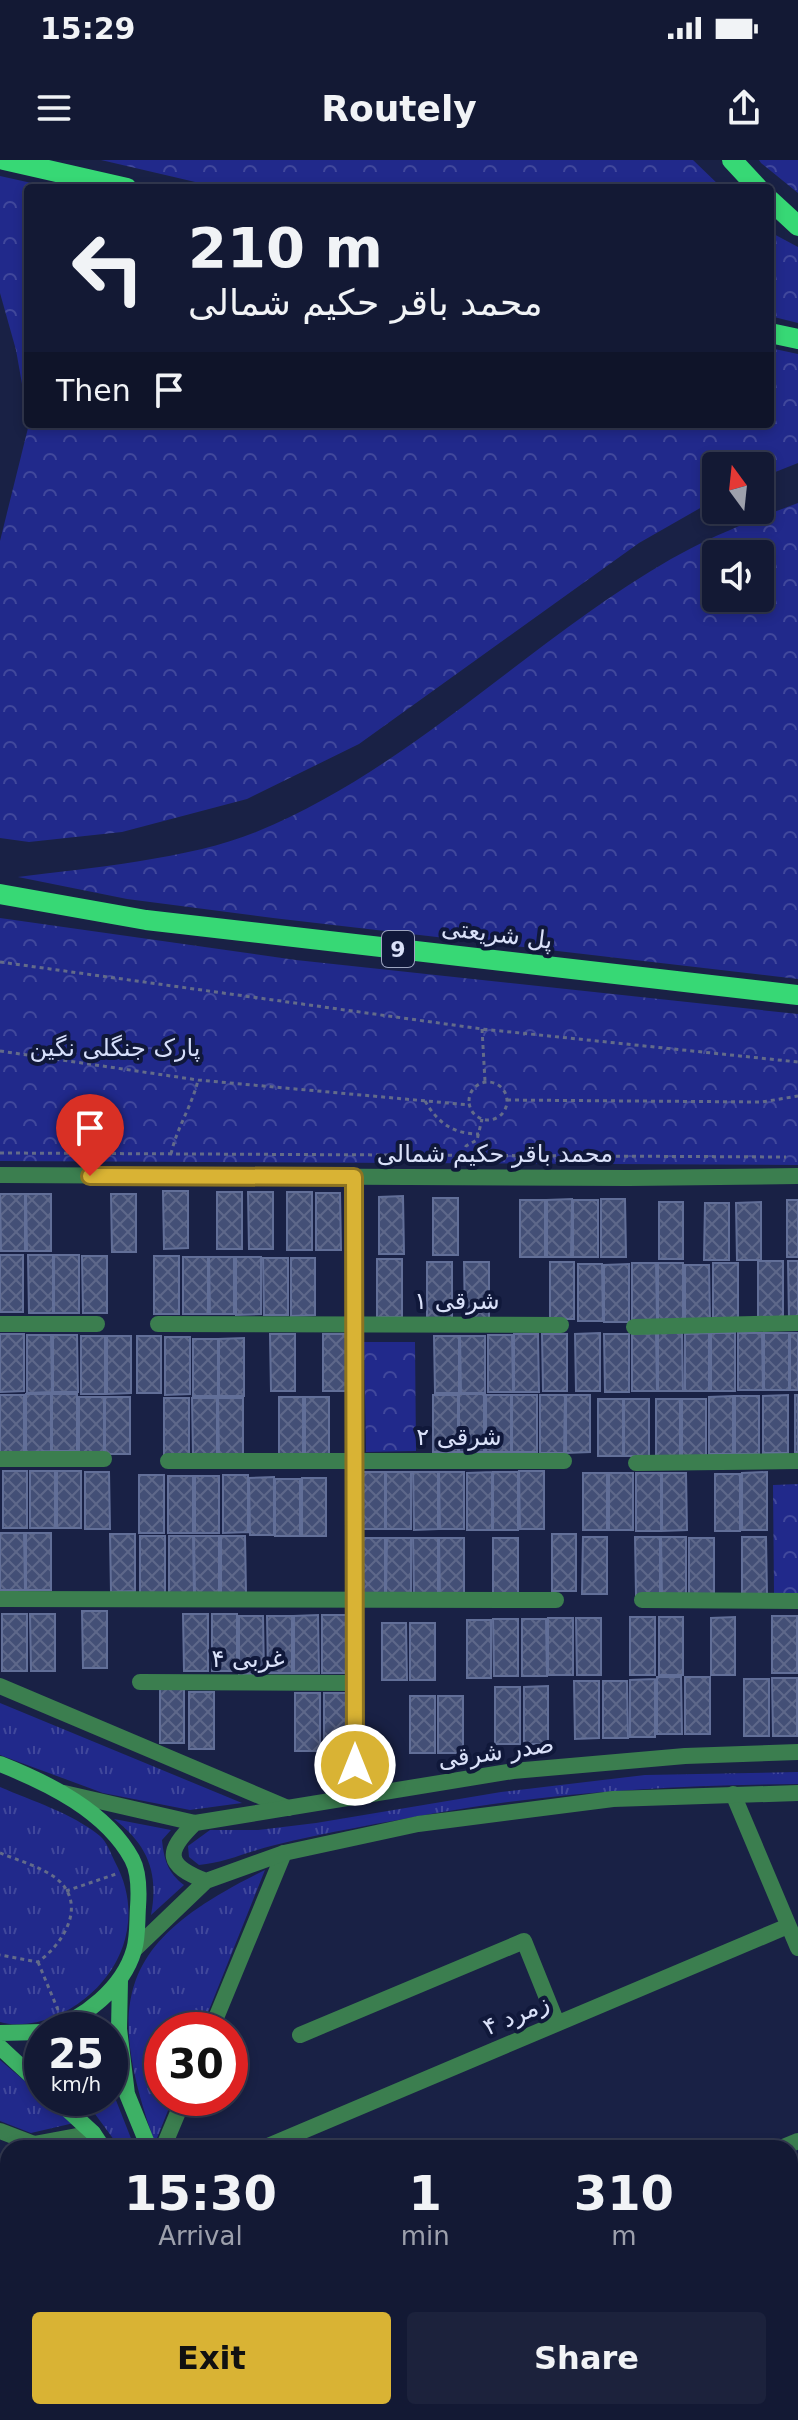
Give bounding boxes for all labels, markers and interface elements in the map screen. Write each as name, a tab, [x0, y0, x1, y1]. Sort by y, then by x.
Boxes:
text: 15:29	[40, 11, 136, 46]
icon: menu	[32, 86, 76, 130]
icon: share	[722, 86, 766, 130]
text: Routely	[321, 88, 477, 129]
text: 210 m	[188, 215, 383, 280]
icon: left	[56, 216, 160, 320]
text: محمد باقر حکیم شمالی	[188, 282, 543, 323]
icon: arrive	[147, 368, 191, 412]
text: Then	[56, 373, 131, 408]
north arrow	[702, 452, 774, 524]
map controls	[702, 452, 774, 612]
button: sound	[702, 540, 774, 612]
street label: پل شریعتی	[440, 913, 554, 955]
road number: 9	[382, 931, 414, 967]
park label: پارک جنگلی نگین	[29, 1034, 201, 1062]
pin	[56, 1094, 124, 1176]
icon: arrive	[68, 1106, 112, 1150]
street label: محمد باقر حکیم شمالی	[377, 1140, 613, 1168]
street label: ۱ شرقی	[414, 1287, 500, 1315]
street label: ۲ شرقی	[416, 1423, 502, 1451]
street label: ۴ غربی	[211, 1645, 285, 1673]
position arrow	[313, 1723, 397, 1807]
street label: صدر شرقی	[436, 1730, 556, 1774]
street label: زمرد ۴	[479, 1989, 553, 2041]
speed limit sign: 30	[144, 2012, 248, 2116]
text: 25	[48, 2031, 104, 2077]
text: km/h	[51, 2072, 101, 2096]
text: 15:30	[124, 2165, 277, 2221]
text: 1	[409, 2165, 442, 2221]
text: 310	[574, 2165, 674, 2221]
text: Arrival	[158, 2221, 243, 2251]
text: min	[401, 2221, 450, 2251]
text: m	[611, 2221, 637, 2251]
button: Exit	[32, 2312, 391, 2404]
button: Share	[407, 2312, 766, 2404]

